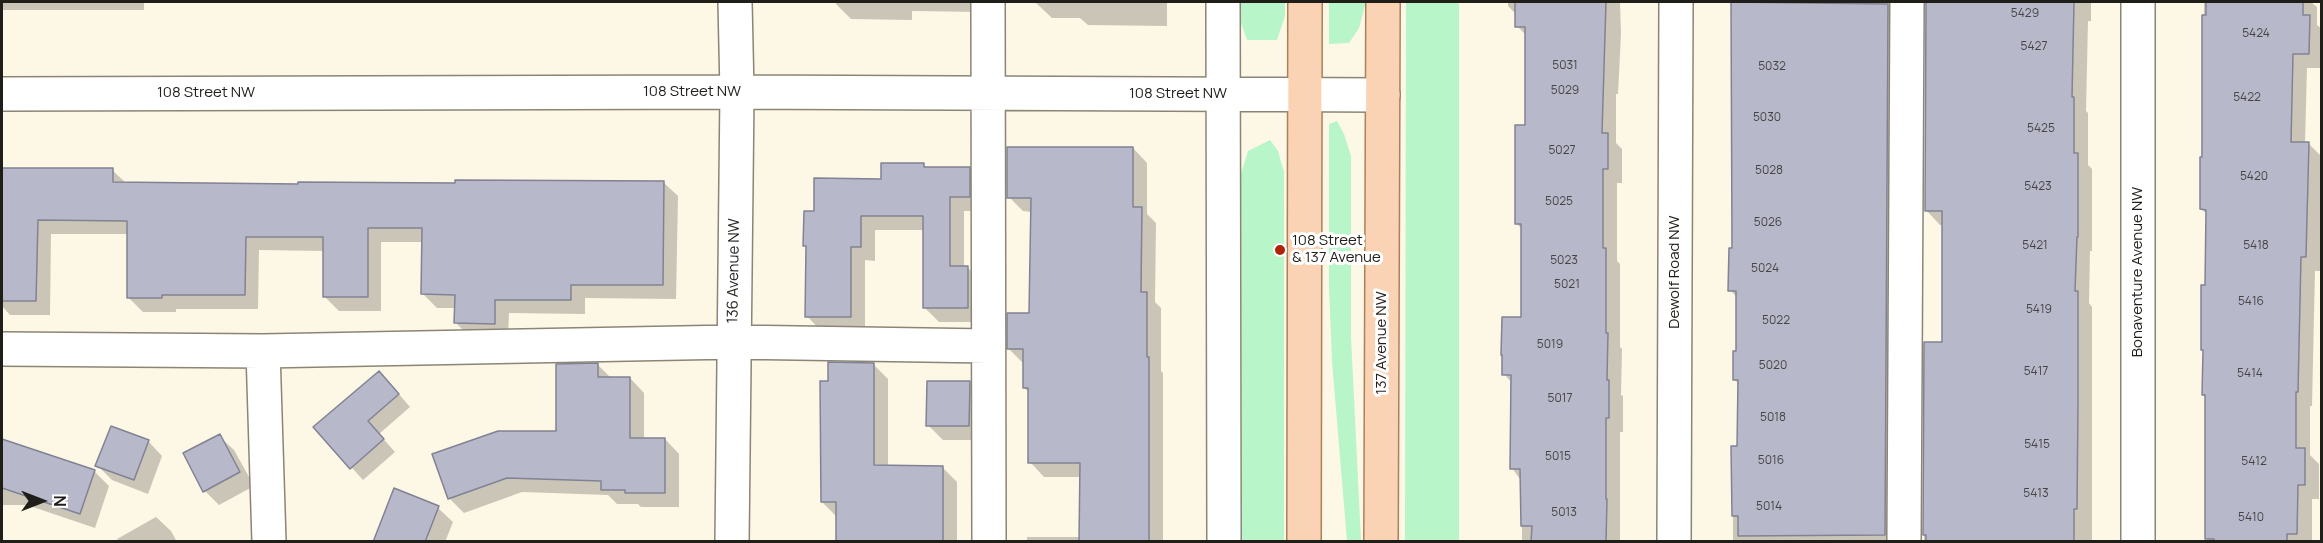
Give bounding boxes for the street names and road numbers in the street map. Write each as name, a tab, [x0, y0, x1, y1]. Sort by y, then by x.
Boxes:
street label: 108 Street NW	[643, 83, 741, 101]
street label: 108 Street NW	[157, 84, 255, 102]
street label: 108 Street NW	[1129, 85, 1227, 103]
street label: Bonaventure Avenue NW	[2129, 187, 2147, 357]
street label: Dewolf Road NW	[1666, 215, 1684, 329]
street label: 136 Avenue NW	[724, 218, 744, 324]
street label: 137 Avenue NW	[1373, 291, 1391, 395]

